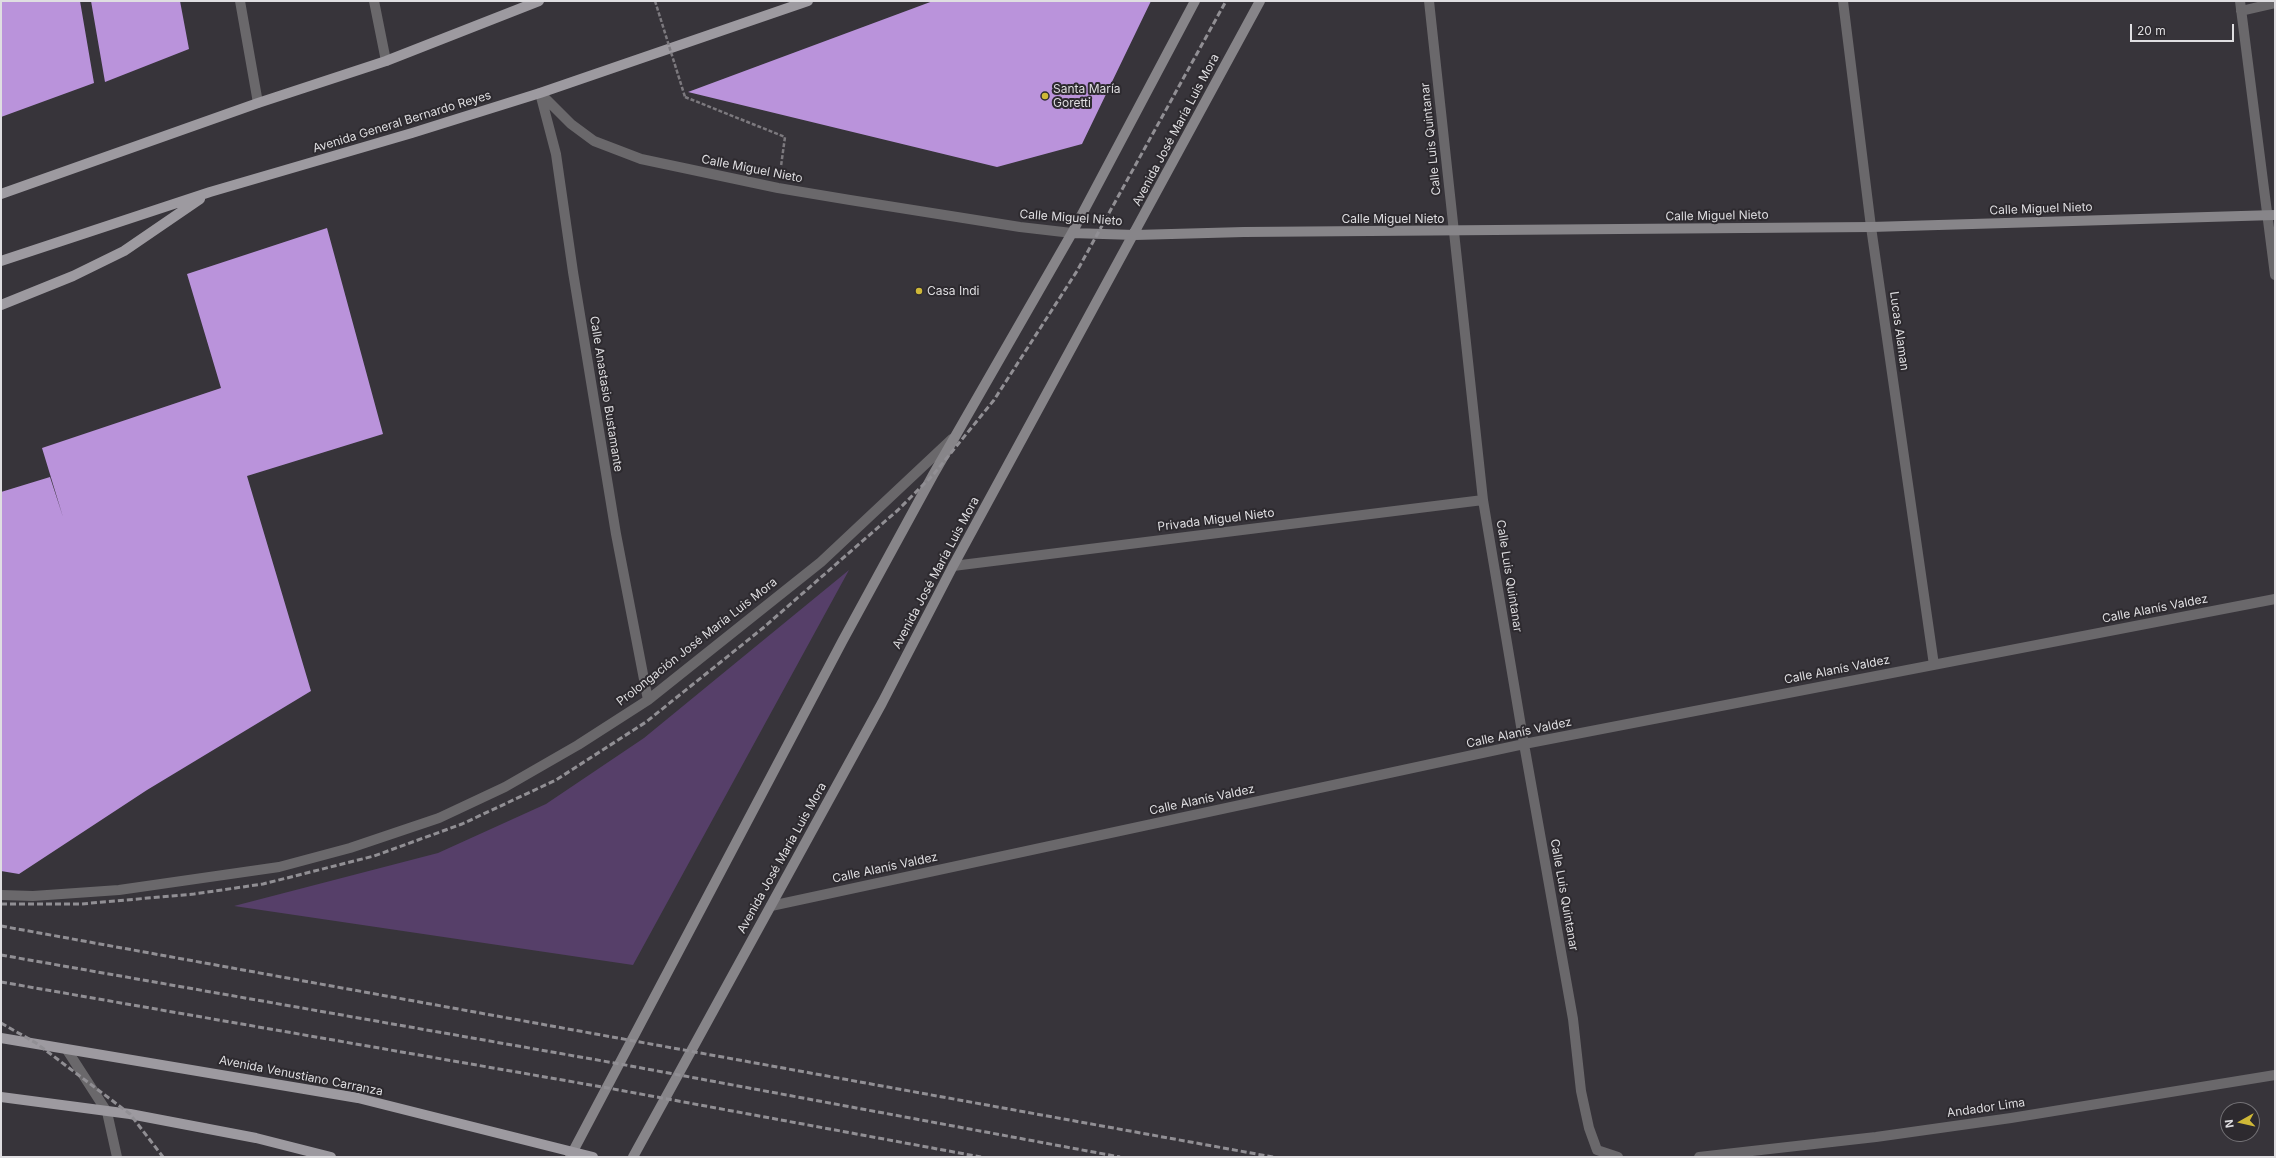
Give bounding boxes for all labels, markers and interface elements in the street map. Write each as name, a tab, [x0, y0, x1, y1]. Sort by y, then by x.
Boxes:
scale bar	[2132, 16, 2236, 42]
text: 20 m	[2137, 23, 2166, 38]
street label: Avenida José María Luis Mora	[1130, 51, 1222, 209]
place label: Santa María Goretti	[1053, 82, 1121, 110]
street label: Calle Luis Quintanar	[1418, 82, 1444, 196]
street label: Avenida General Bernardo Reyes	[311, 88, 493, 156]
marker: Santa María Goretti	[1040, 91, 1050, 101]
street label: Calle Miguel Nieto	[700, 152, 804, 186]
street label: Calle Miguel Nieto	[1989, 200, 2093, 218]
street label: Calle Miguel Nieto	[1019, 207, 1123, 229]
street label: Calle Miguel Nieto	[1665, 208, 1769, 224]
street label: Calle Miguel Nieto	[1341, 212, 1445, 226]
place label: Casa Indi	[927, 284, 980, 298]
marker: Casa Indi	[914, 286, 924, 296]
street label: Lucas Alaman	[1886, 291, 1912, 371]
street label: Calle Anastasio Bustamante	[587, 315, 625, 473]
street label: Avenida José María Luis Mora	[890, 494, 982, 652]
street label: Privada Miguel Nieto	[1157, 506, 1275, 534]
street label: Calle Luis Quintanar	[1493, 519, 1525, 633]
street label: Prolongación José María Luis Mora	[614, 575, 780, 709]
street label: Calle Alanís Valdez	[2101, 592, 2209, 626]
street label: Calle Alanís Valdez	[1783, 653, 1891, 687]
street label: Calle Alanís Valdez	[1465, 715, 1573, 751]
street label: Avenida José María Luis Mora	[734, 780, 830, 936]
street label: Calle Alanís Valdez	[1148, 782, 1256, 818]
street label: Calle Luis Quintanar	[1547, 838, 1581, 952]
street label: Calle Alanís Valdez	[831, 850, 939, 886]
street label: Avenida Venustiano Carranza	[218, 1053, 384, 1099]
street label: Andador Lima	[1946, 1095, 2026, 1121]
north arrow	[2220, 1102, 2260, 1142]
text: N	[2222, 1118, 2237, 1129]

